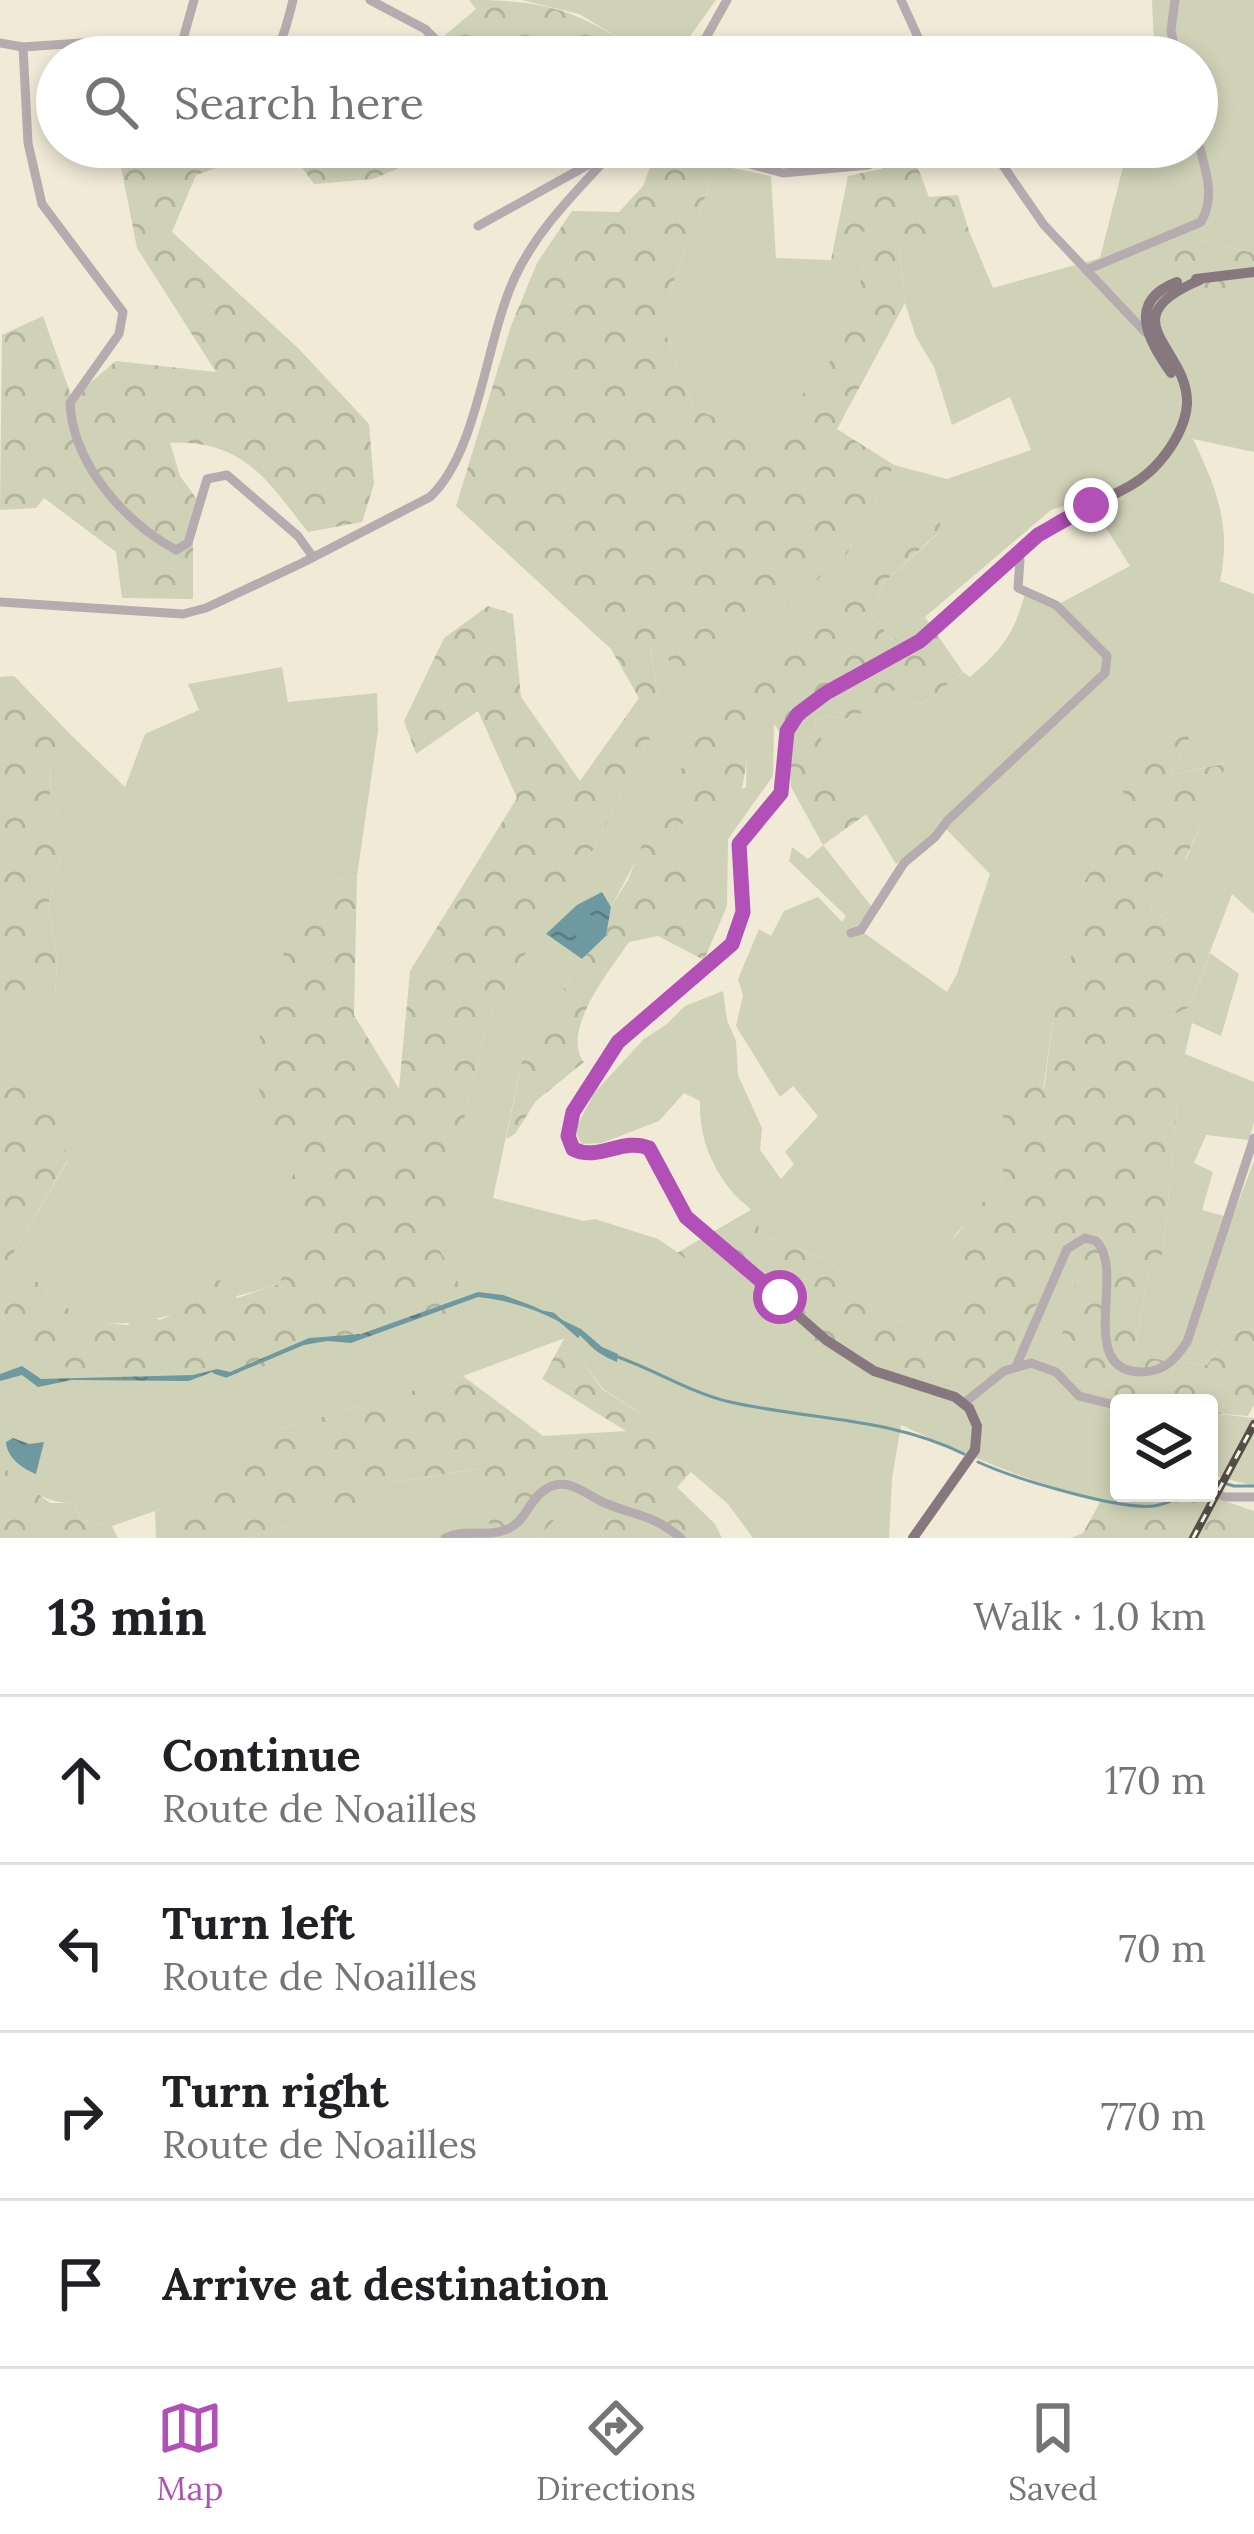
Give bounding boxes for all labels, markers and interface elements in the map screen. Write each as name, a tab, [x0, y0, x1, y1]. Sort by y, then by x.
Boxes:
search box	[36, 36, 1218, 168]
icon: search	[78, 69, 144, 135]
text: Search here	[174, 74, 424, 131]
route end	[1064, 478, 1118, 532]
route start	[753, 1270, 807, 1324]
map controls	[1110, 1394, 1218, 1502]
button: layers	[1110, 1394, 1218, 1502]
text: 13 min	[48, 1584, 207, 1649]
text: Walk · 1.0 km	[973, 1591, 1206, 1641]
text: Continue	[162, 1726, 361, 1783]
icon: ahead	[48, 1747, 114, 1813]
text: 170 m	[1104, 1755, 1206, 1805]
text: Route de Noailles	[162, 1783, 477, 1833]
text: Turn left	[162, 1894, 355, 1951]
icon: left	[48, 1915, 114, 1981]
text: 70 m	[1119, 1923, 1206, 1973]
text: Route de Noailles	[162, 1951, 477, 2001]
text: Turn right	[162, 2062, 389, 2119]
icon: right	[48, 2083, 114, 2149]
text: 770 m	[1101, 2091, 1206, 2141]
text: Route de Noailles	[162, 2119, 477, 2169]
icon: arrive	[48, 2251, 114, 2317]
text: Arrive at destination	[162, 2255, 609, 2312]
tab: Map	[156, 2395, 223, 2509]
tab: Directions	[536, 2395, 696, 2509]
tab: Saved	[1008, 2395, 1098, 2509]

